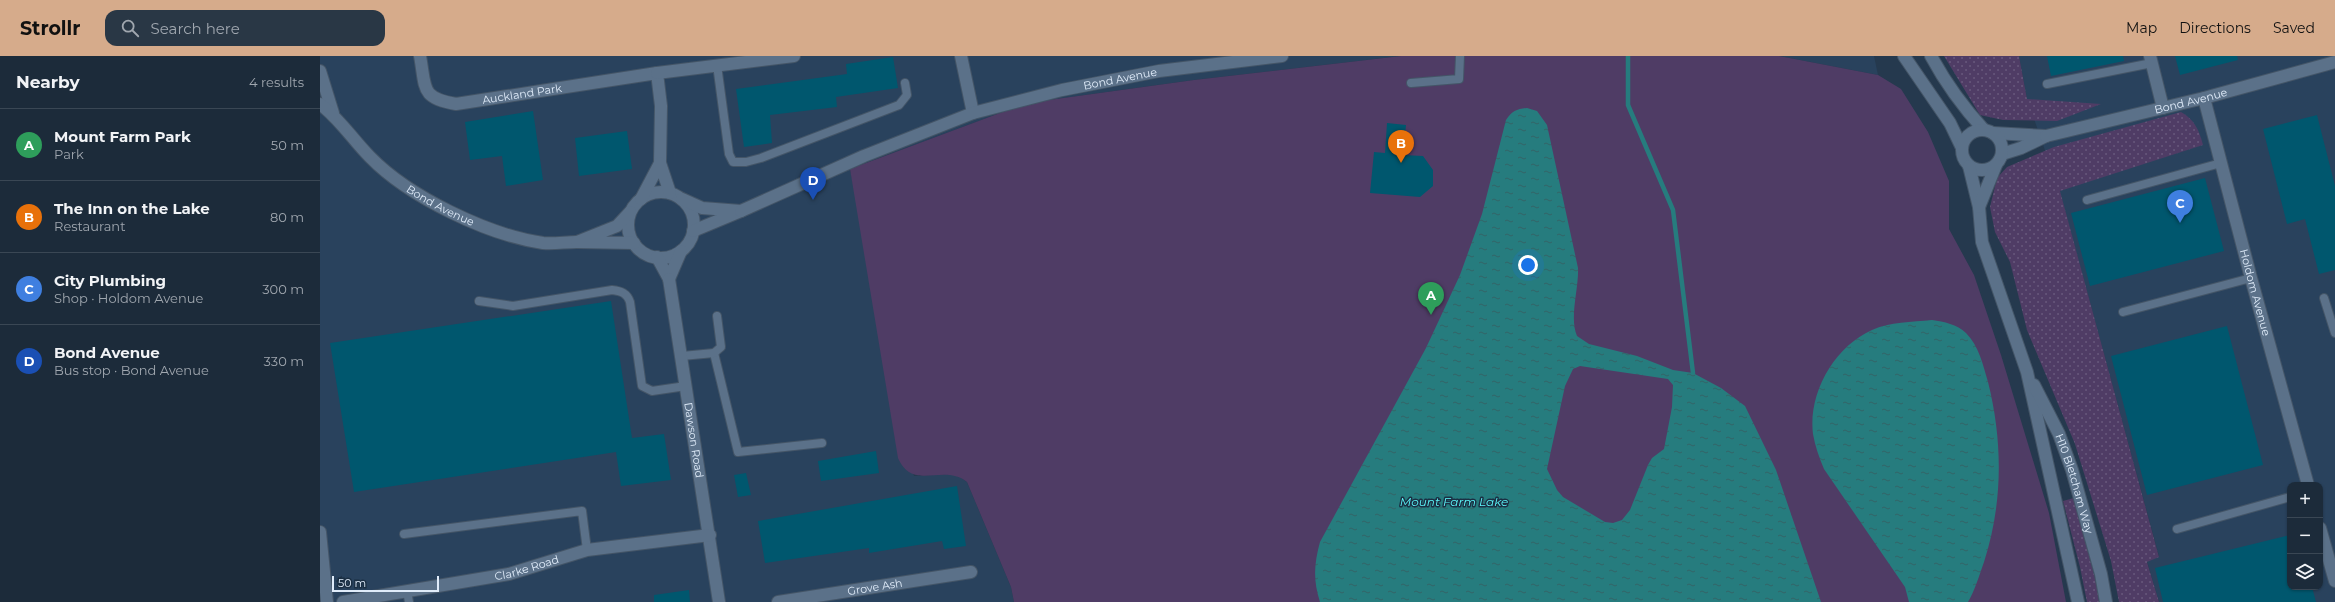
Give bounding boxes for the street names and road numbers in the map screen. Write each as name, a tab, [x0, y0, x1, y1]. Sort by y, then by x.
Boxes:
street label: Bond Avenue	[1082, 65, 1158, 93]
street label: Auckland Park	[481, 81, 563, 107]
street label: Bond Avenue	[2153, 85, 2229, 117]
street label: Bond Avenue	[404, 182, 477, 229]
street label: Holdom Avenue	[2237, 247, 2274, 338]
street label: Dawson Road	[681, 401, 707, 479]
street label: H10 Bletcham Way	[2052, 432, 2096, 535]
street label: Clarke Road	[494, 552, 561, 583]
street label: Grove Ash	[846, 576, 903, 598]

